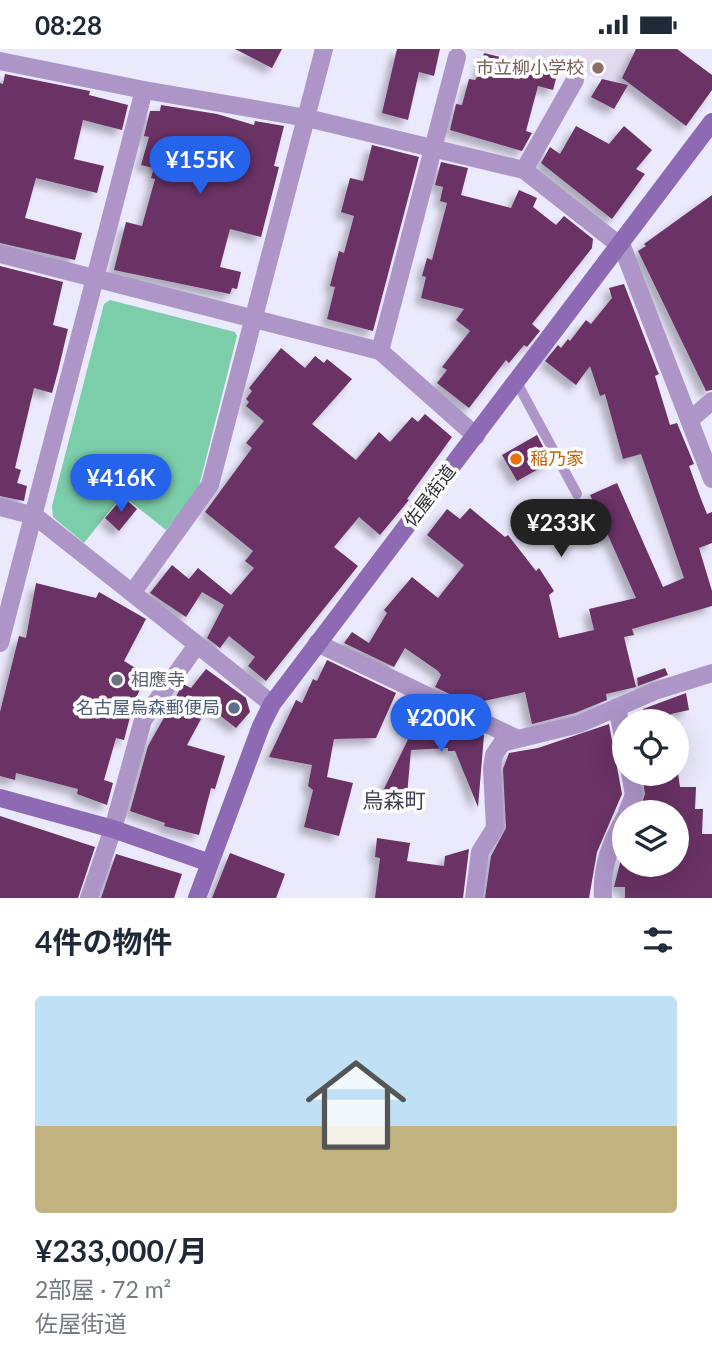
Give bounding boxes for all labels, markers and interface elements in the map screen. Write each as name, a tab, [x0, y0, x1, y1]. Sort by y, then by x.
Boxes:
text: 08:28	[35, 9, 102, 41]
place label: 市立柳小学校	[476, 56, 584, 78]
marker: 市立柳小学校	[590, 60, 606, 76]
pin: ¥155K	[151, 137, 249, 196]
text: ¥155K	[165, 145, 235, 173]
place label: 稲乃家	[530, 447, 584, 469]
marker: 稲乃家	[508, 451, 524, 467]
pin: ¥416K	[72, 455, 170, 514]
street label: 佐屋街道	[399, 460, 460, 531]
text: ¥416K	[86, 463, 156, 491]
pin: ¥233K	[512, 499, 610, 559]
text: ¥233K	[526, 508, 596, 536]
place label: 相應寺	[131, 668, 185, 690]
marker: 相應寺	[109, 672, 125, 688]
pin: ¥200K	[392, 695, 490, 754]
place label: 名古屋烏森郵便局	[76, 696, 220, 718]
marker: 名古屋烏森郵便局	[226, 700, 242, 716]
text: ¥200K	[406, 703, 476, 731]
map controls	[612, 709, 689, 877]
button: locate	[612, 709, 689, 786]
district label: 烏森町	[363, 787, 426, 812]
button: layers	[612, 800, 689, 877]
icon: filters	[639, 921, 677, 959]
text: 4件の物件	[35, 923, 172, 959]
icon: home	[293, 1042, 419, 1168]
text: ¥233,000/月	[35, 1232, 208, 1268]
text: 2部屋 · 72 m²	[35, 1275, 171, 1303]
text: 佐屋街道	[35, 1309, 127, 1337]

